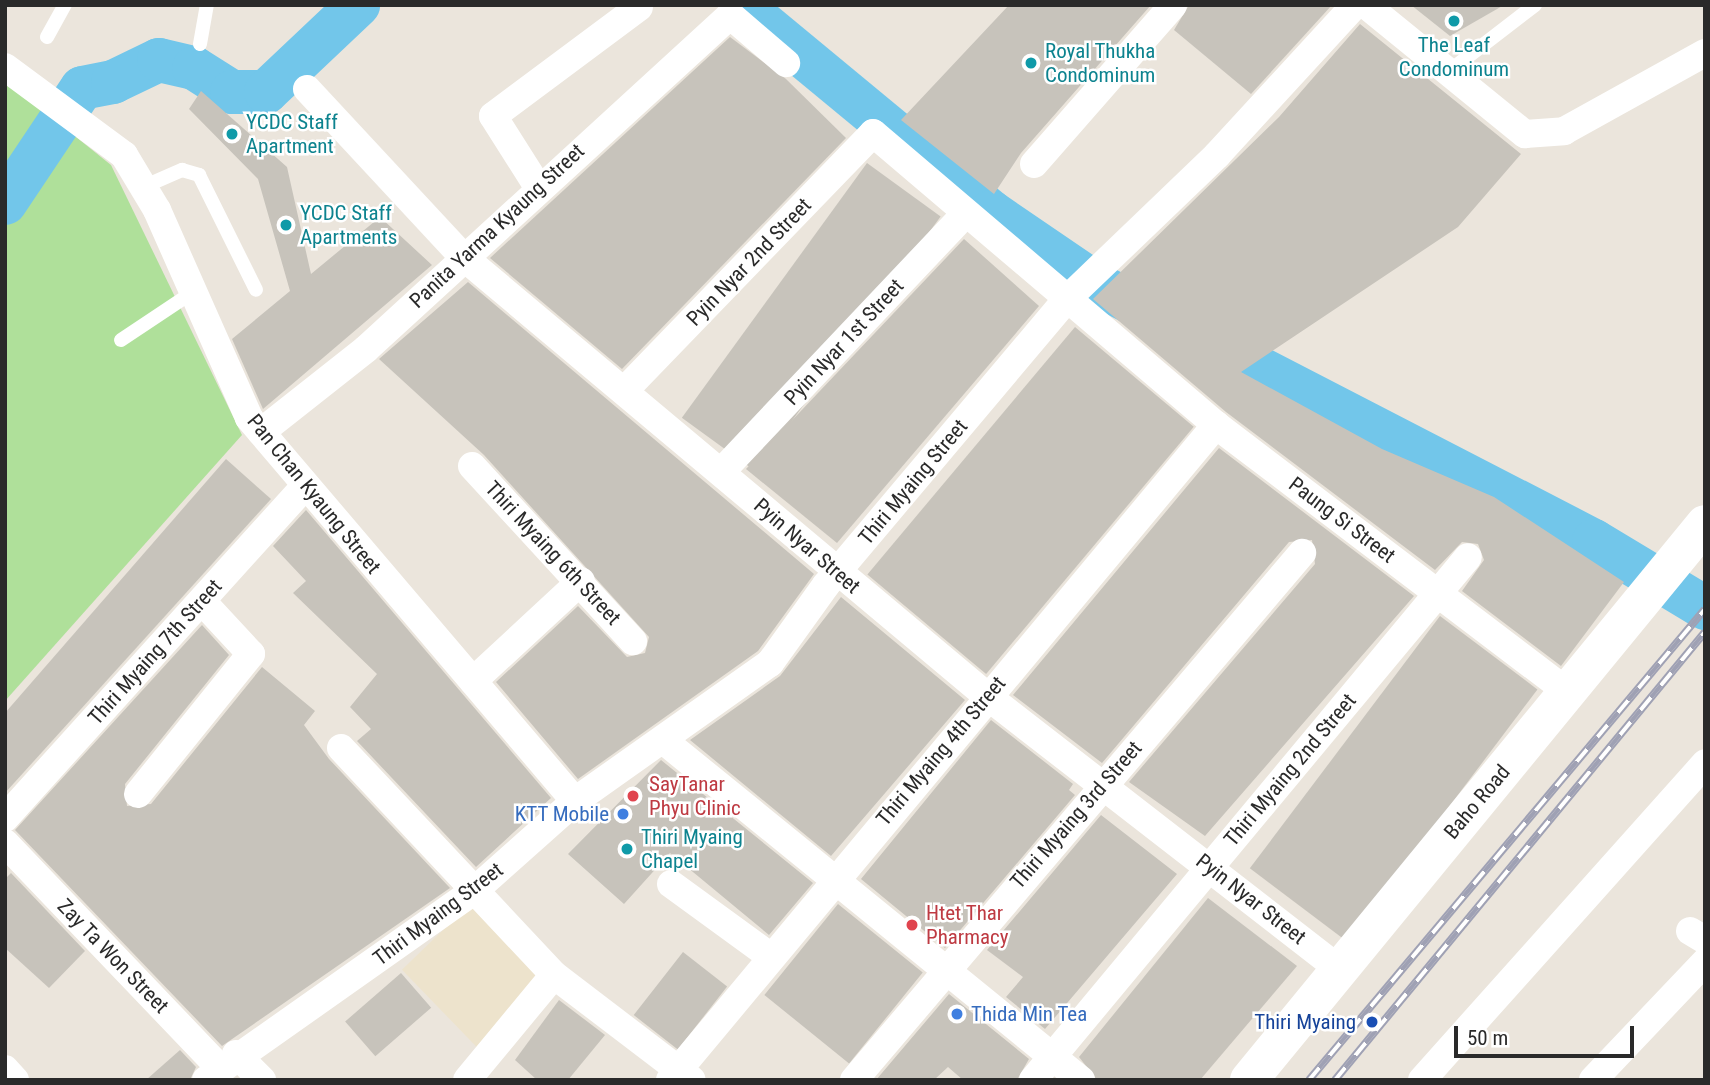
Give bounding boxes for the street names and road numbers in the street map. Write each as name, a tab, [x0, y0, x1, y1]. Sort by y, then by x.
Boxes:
street label: Panita Yarma Kyaung Street	[404, 139, 590, 313]
street label: Pyin Nyar 2nd Street	[682, 193, 816, 331]
street label: Pyin Nyar 1st Street	[779, 274, 909, 410]
street label: Pan Chan Kyaung Street	[242, 409, 386, 579]
street label: Thiri Myaing Street	[853, 414, 973, 550]
street label: Paung Si Street	[1284, 472, 1400, 568]
street label: Thiri Myaing 6th Street	[480, 476, 626, 630]
street label: Pyin Nyar Street	[749, 493, 865, 599]
street label: Thiri Myaing 7th Street	[83, 574, 227, 730]
street label: Thiri Myaing 4th Street	[871, 671, 1011, 831]
street label: Thiri Myaing 2nd Street	[1219, 689, 1361, 851]
street label: Thiri Myaing 3rd Street	[1005, 736, 1147, 894]
street label: Baho Road	[1439, 760, 1515, 844]
street label: Pyin Nyar Street	[1191, 848, 1311, 950]
street label: Thiri Myaing Street	[368, 857, 508, 971]
street label: Zay Ta Won Street	[52, 893, 174, 1019]

